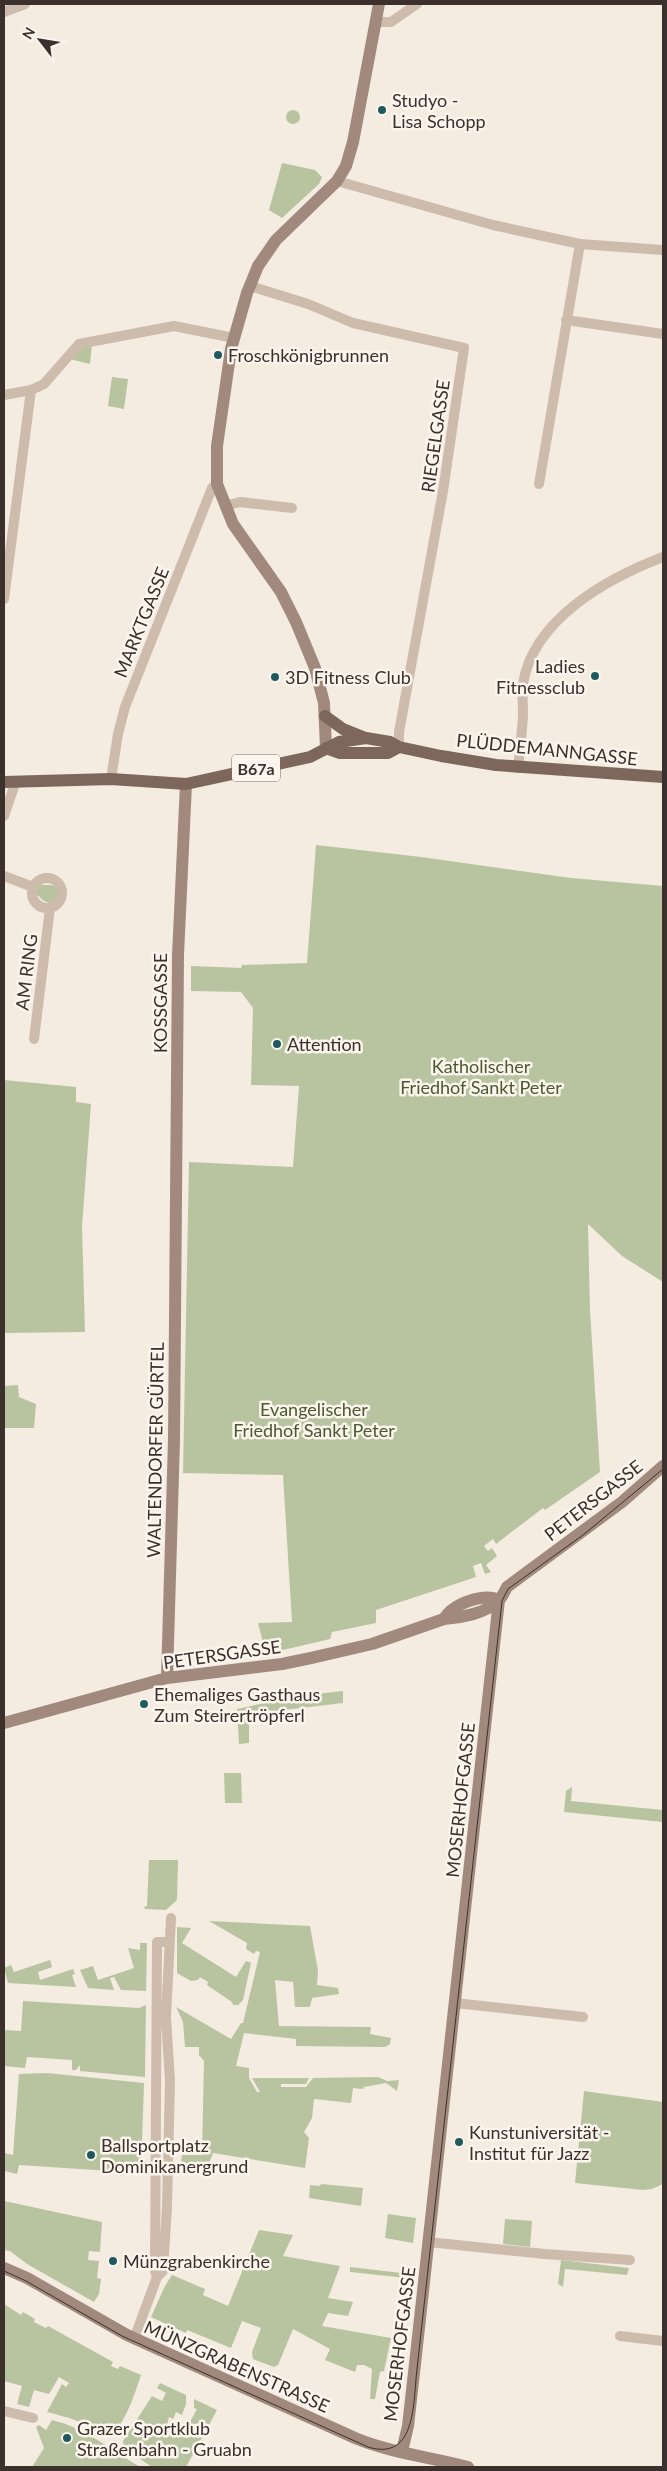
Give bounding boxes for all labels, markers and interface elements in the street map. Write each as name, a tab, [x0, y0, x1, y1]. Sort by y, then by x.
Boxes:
north arrow	[15, 15, 65, 65]
text: N	[18, 24, 38, 42]
place label: Studyo - Lisa Schopp	[392, 89, 486, 132]
marker: Studyo - Lisa Schopp	[376, 104, 388, 116]
place label: Froschkönigbrunnen	[228, 344, 389, 366]
marker: Froschkönigbrunnen	[212, 349, 224, 361]
street label: RIEGELGASSE	[416, 378, 454, 494]
street label: MARKTGASSE	[109, 563, 173, 681]
place label: Ladies Fitnessclub	[496, 655, 585, 698]
place label: 3D Fitness Club	[285, 666, 411, 688]
marker: Ladies Fitnessclub	[589, 670, 601, 682]
marker: 3D Fitness Club	[269, 671, 281, 683]
street label: PLÜDDEMANNGASSE	[455, 729, 639, 769]
road number: B67a	[232, 754, 280, 781]
street label: AM RING	[10, 933, 42, 1011]
street label: KOSSGASSE	[149, 953, 171, 1053]
place label: Attention	[287, 1033, 362, 1055]
marker: Attention	[271, 1038, 283, 1050]
park label: Katholischer Friedhof Sankt Peter	[400, 1055, 562, 1098]
street label: WALTENDORFER GÜRTEL	[142, 1342, 168, 1558]
park label: Evangelischer Friedhof Sankt Peter	[233, 1398, 395, 1441]
street label: PETERSGASSE	[540, 1455, 646, 1545]
street label: PETERSGASSE	[162, 1635, 282, 1673]
place label: Ehemaliges Gasthaus Zum Steirertröpferl	[154, 1683, 321, 1726]
marker: Ehemaliges Gasthaus Zum Steirertröpferl	[138, 1698, 150, 1710]
street label: MOSERHOFGASSE	[441, 1721, 479, 1879]
place label: Kunstuniversität - Institut für Jazz	[469, 2121, 609, 2164]
place label: Ballsportplatz Dominikanergrund	[101, 2134, 248, 2177]
marker: Kunstuniversität - Institut für Jazz	[453, 2136, 465, 2148]
marker: Ballsportplatz Dominikanergrund	[85, 2149, 97, 2161]
place label: Münzgrabenkirche	[123, 2250, 270, 2272]
marker: Münzgrabenkirche	[107, 2255, 119, 2267]
street label: MOSERHOFGASSE	[379, 2265, 419, 2423]
street label: MÜNZGRABENSTRASSE	[141, 2315, 333, 2417]
place label: Grazer Sportklub Straßenbahn - Gruabn	[77, 2417, 252, 2460]
marker: Grazer Sportklub Straßenbahn - Gruabn	[61, 2432, 73, 2444]

